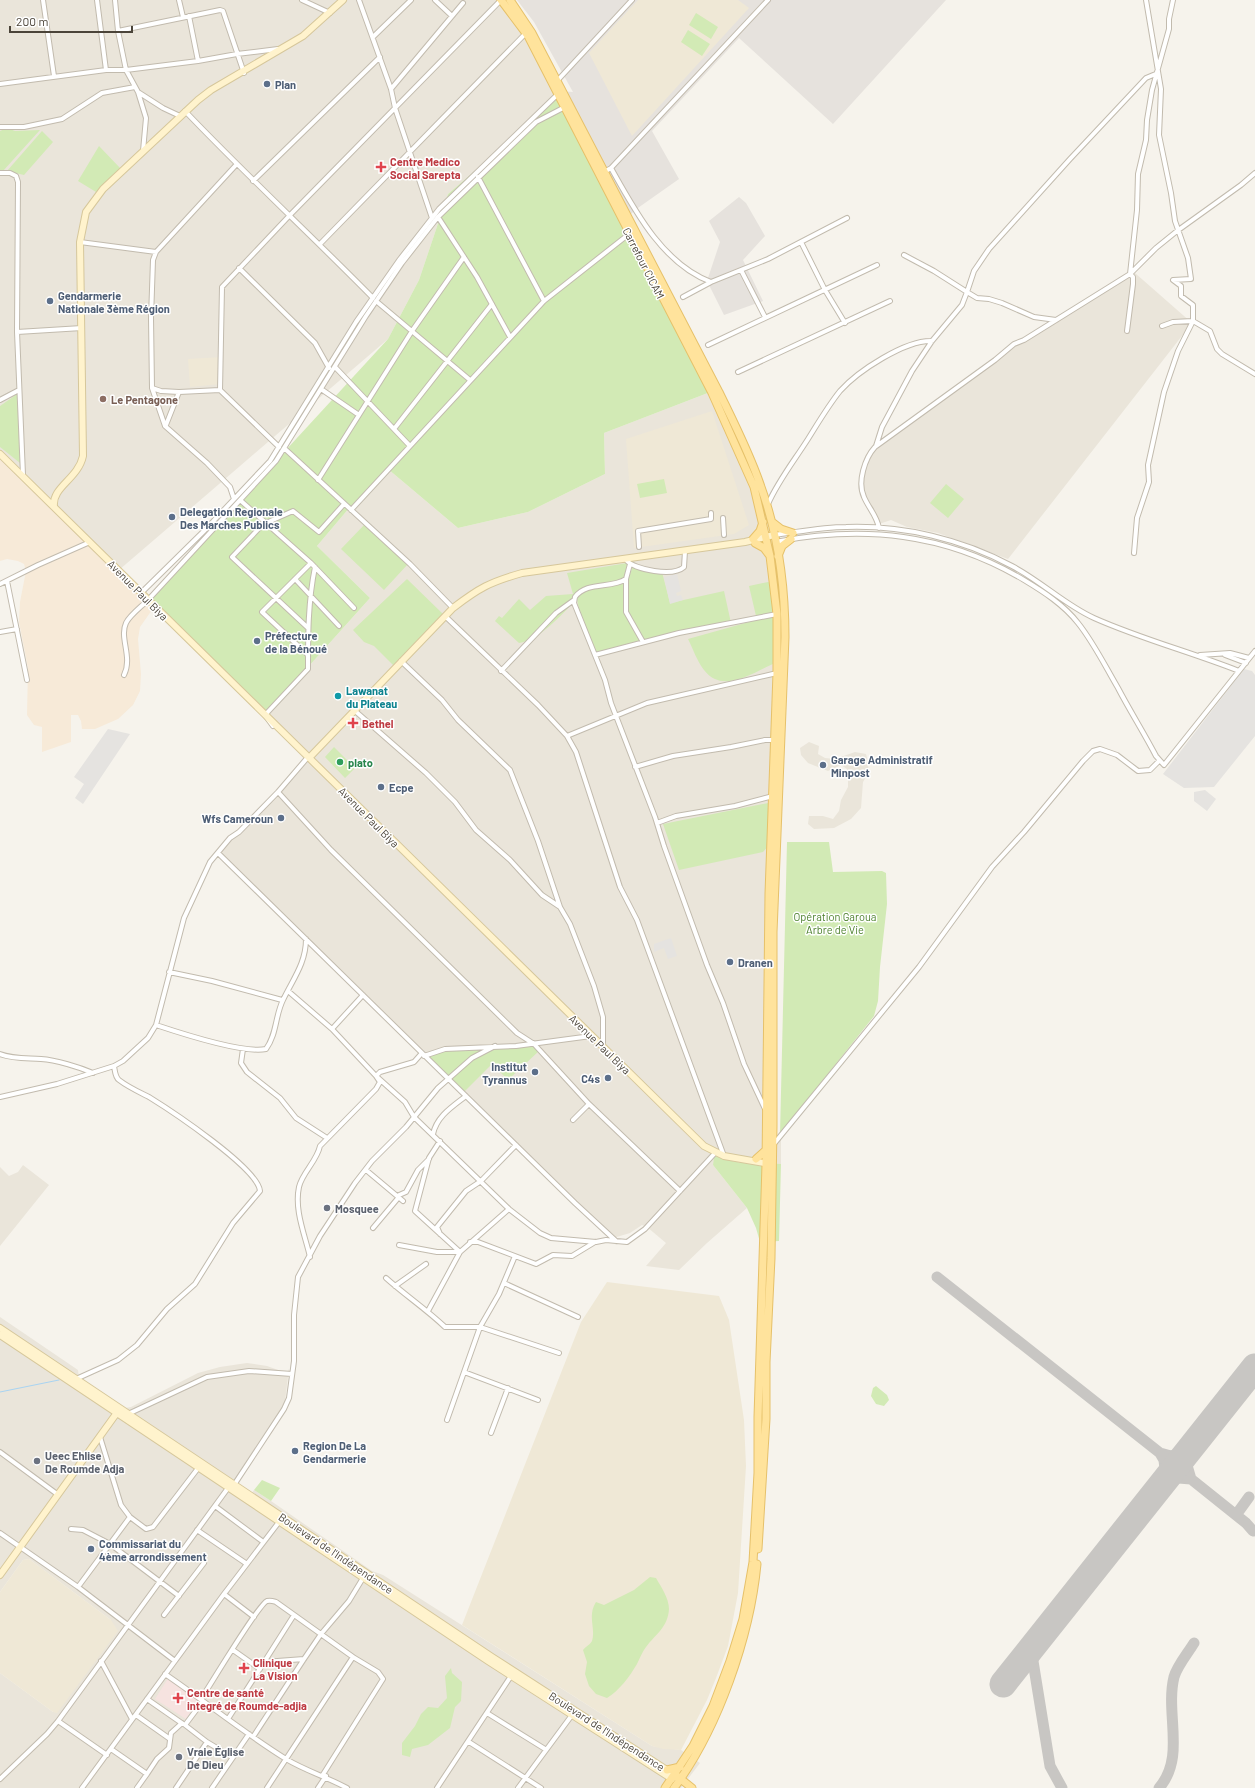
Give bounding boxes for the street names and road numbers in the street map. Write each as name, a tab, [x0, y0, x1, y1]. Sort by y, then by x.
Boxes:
street label: Carrefour CICAM	[620, 225, 668, 301]
street label: Avenue Paul Biya	[105, 557, 171, 623]
street label: Avenue Paul Biya	[336, 784, 402, 850]
street label: Avenue Paul Biya	[567, 1011, 633, 1077]
street label: Boulevard de l'Indépendance	[276, 1510, 396, 1596]
street label: Boulevard de l'Indépendance	[547, 1689, 667, 1773]

